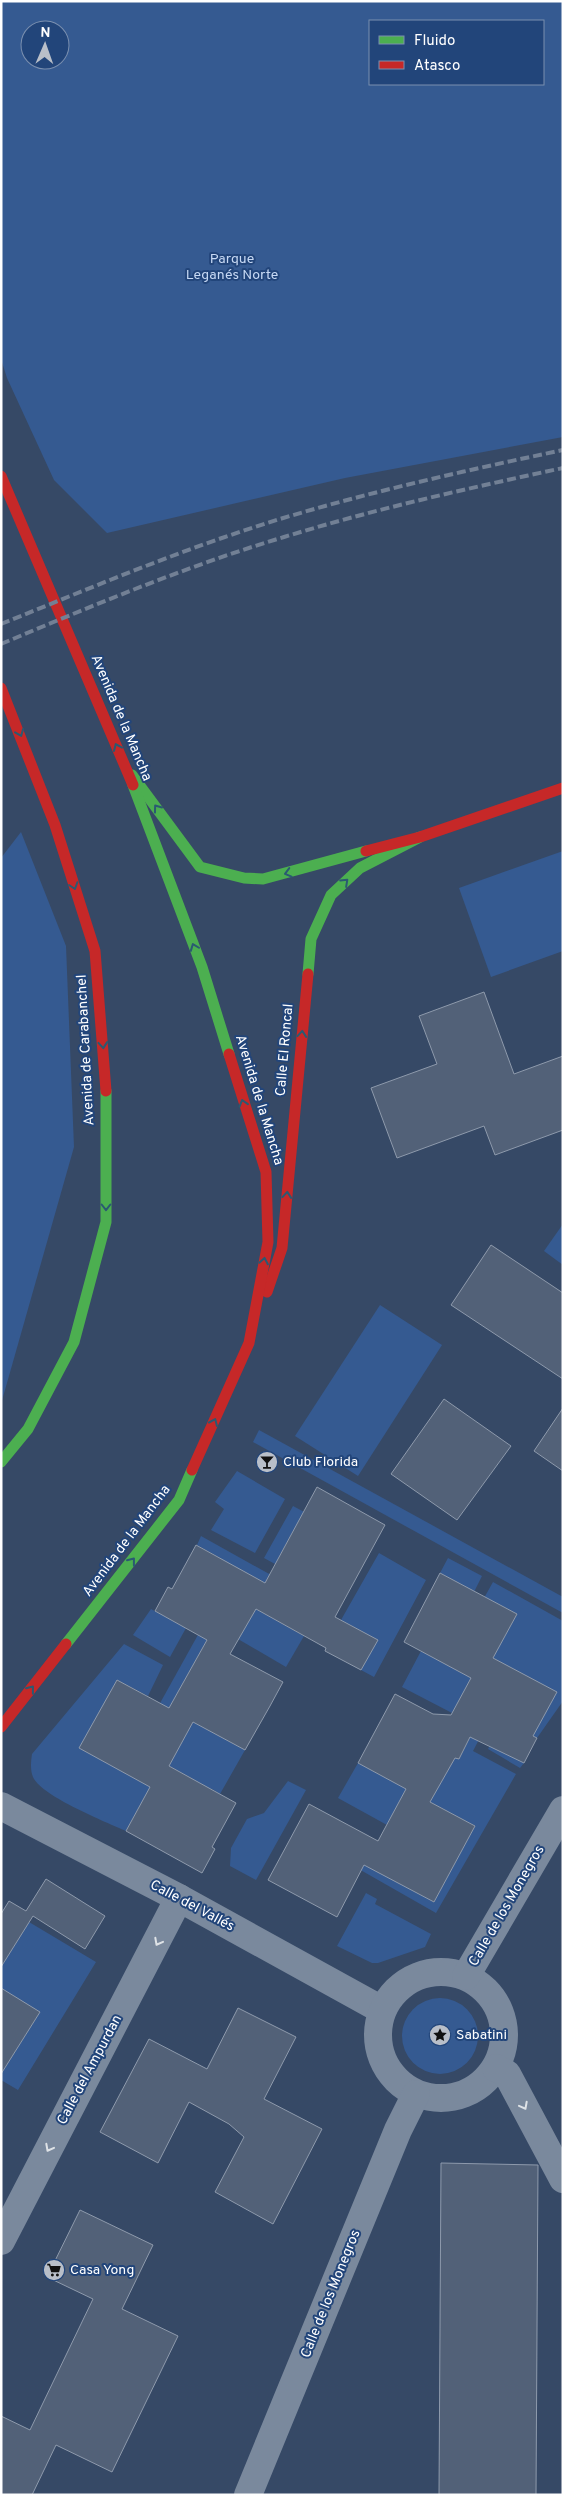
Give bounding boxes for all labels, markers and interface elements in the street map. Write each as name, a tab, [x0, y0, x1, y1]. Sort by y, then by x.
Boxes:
north arrow	[20, 20, 70, 70]
legend	[369, 20, 544, 85]
text: N	[40, 25, 51, 42]
text: Fluido	[414, 32, 455, 51]
text: Atasco	[414, 57, 460, 76]
park label: Parque Leganés Norte	[186, 251, 278, 284]
street label: Avenida de la Mancha	[87, 652, 155, 784]
one-way arrow	[13, 728, 24, 737]
one-way arrow	[113, 743, 124, 752]
one-way arrow	[155, 805, 163, 814]
one-way arrow	[285, 867, 293, 877]
one-way arrow	[340, 879, 349, 888]
one-way arrow	[69, 881, 79, 889]
one-way arrow	[190, 944, 200, 952]
street label: Avenida de Carabanchel	[74, 974, 98, 1126]
street label: Calle El Roncal	[272, 1003, 298, 1097]
one-way arrow	[296, 1029, 307, 1037]
street label: Avenida de la Mancha	[231, 1033, 287, 1167]
one-way arrow	[97, 1041, 108, 1049]
one-way arrow	[239, 1099, 249, 1107]
one-way arrow	[281, 1191, 292, 1199]
one-way arrow	[101, 1204, 111, 1211]
one-way arrow	[259, 1257, 269, 1265]
one-way arrow	[208, 1418, 219, 1427]
bar icon: Club Florida	[255, 1450, 279, 1474]
place label: Club Florida	[283, 1454, 358, 1471]
street label: Avenida de la Mancha	[79, 1482, 175, 1600]
one-way arrow	[126, 1558, 134, 1567]
one-way arrow	[26, 1685, 35, 1694]
street label: Calle de los Monegros	[465, 1843, 549, 1969]
street label: Calle del Vallés	[147, 1877, 237, 1935]
one-way arrow	[154, 1937, 164, 1946]
street label: Calle del Ampurdan	[54, 2012, 126, 2128]
place icon: Sabatini	[428, 2023, 452, 2047]
place label: Sabatini	[456, 2027, 507, 2044]
one-way arrow	[518, 2100, 528, 2109]
one-way arrow	[45, 2142, 55, 2151]
street label: Calle de los Monegros	[298, 2227, 364, 2361]
supermarket icon: Casa Yong	[42, 2258, 66, 2282]
place label: Casa Yong	[70, 2262, 134, 2279]

